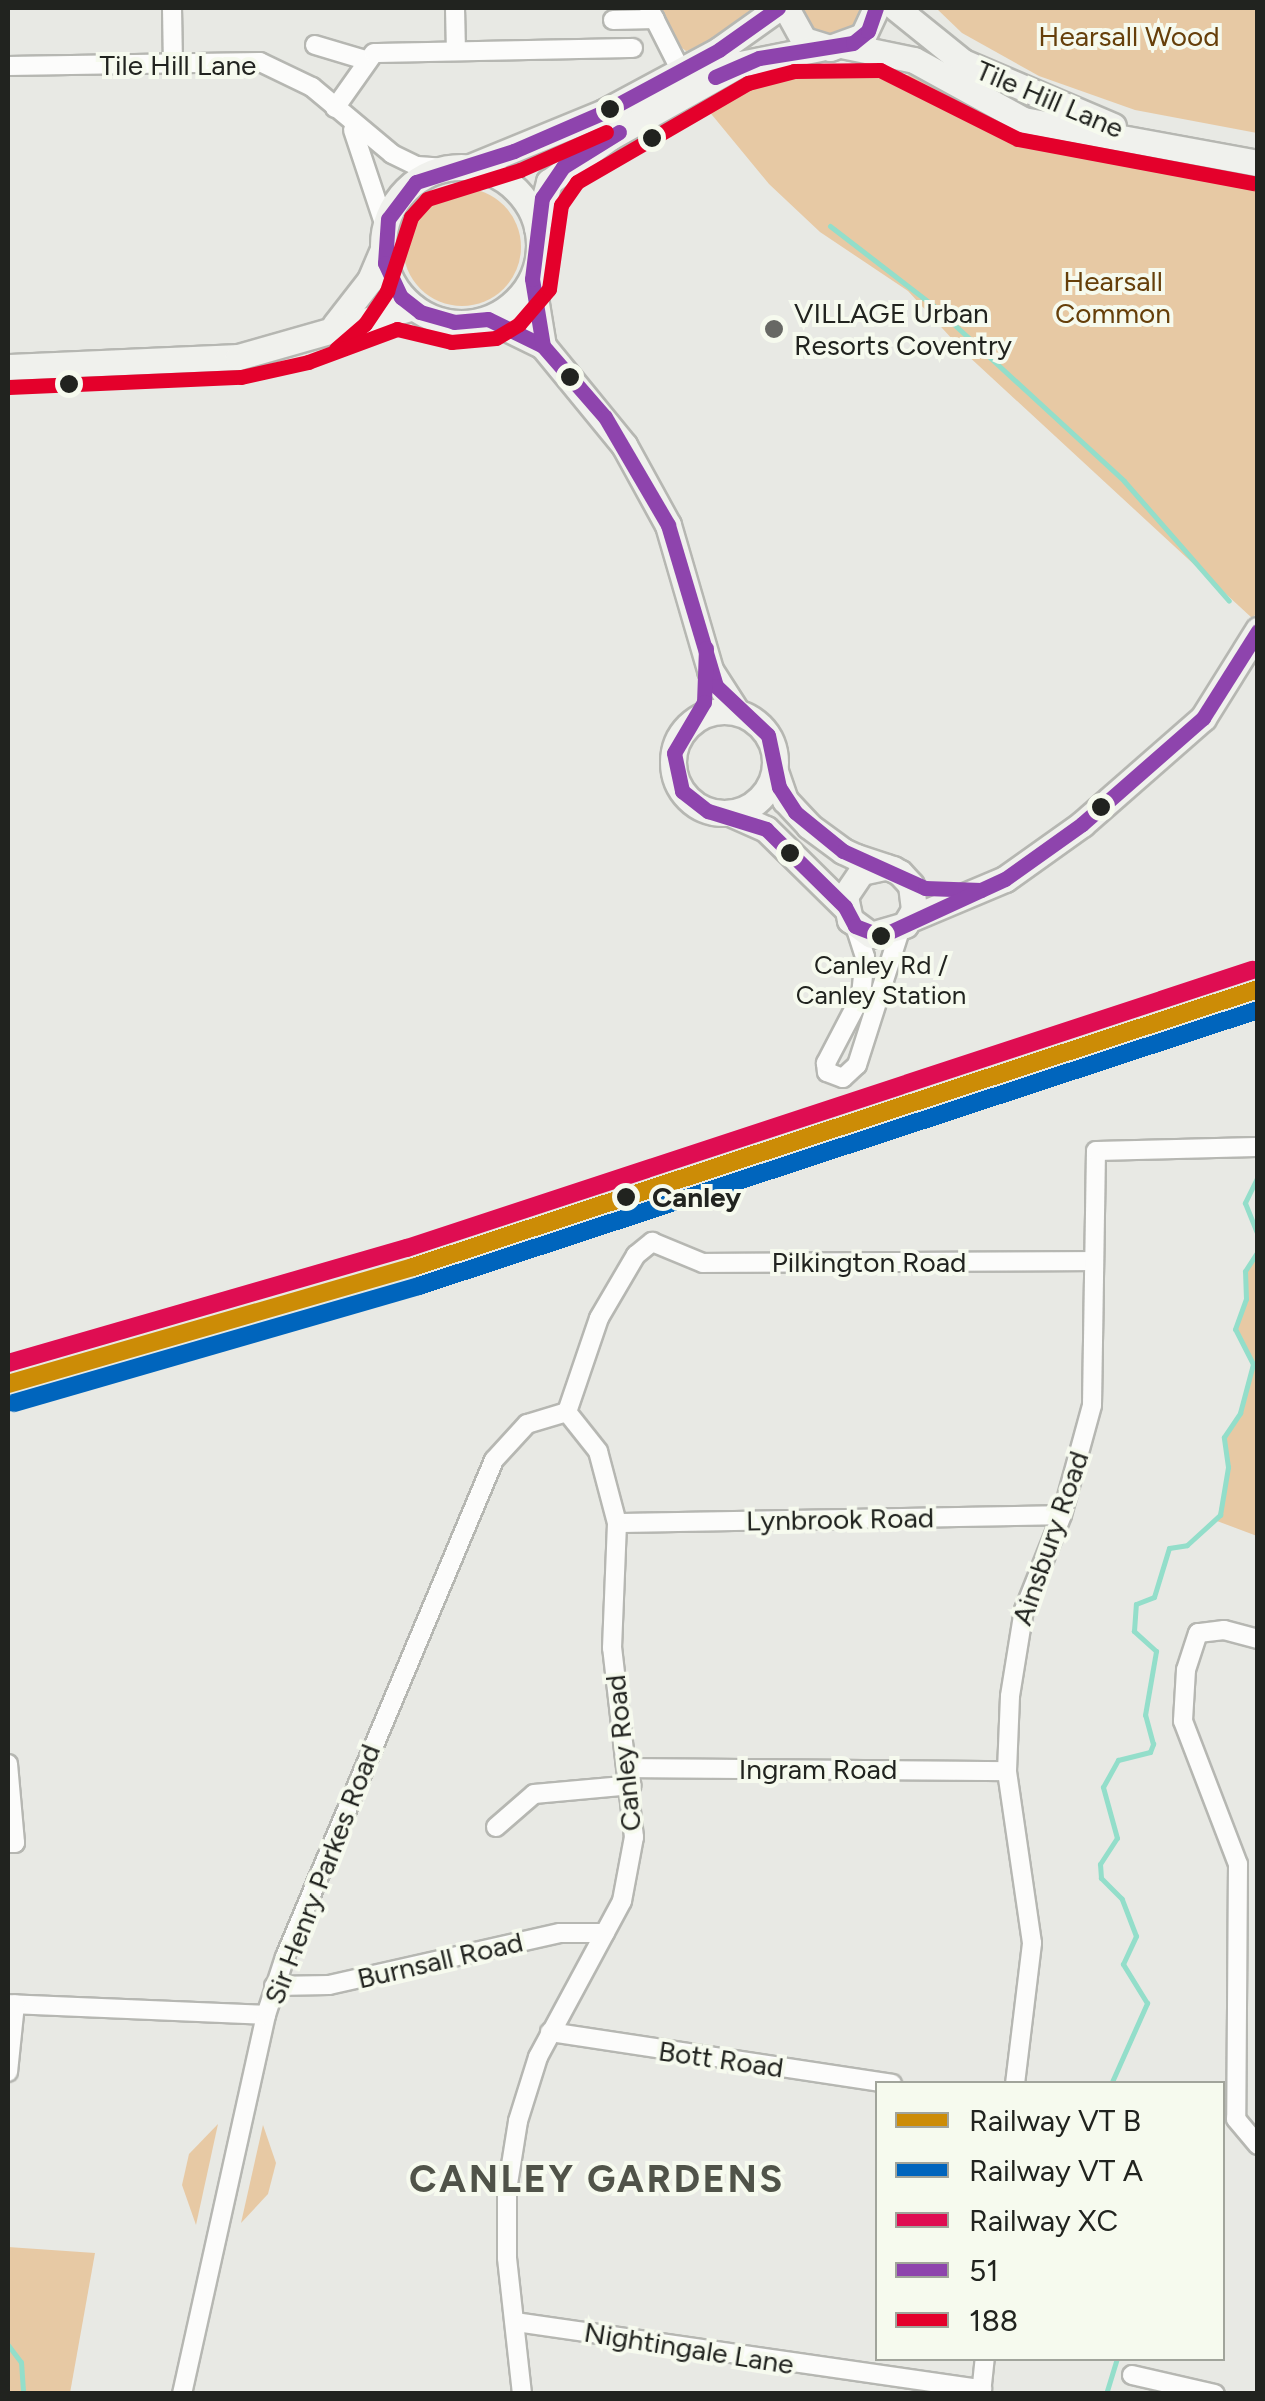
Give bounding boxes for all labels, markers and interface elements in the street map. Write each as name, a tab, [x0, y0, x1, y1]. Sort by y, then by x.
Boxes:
park label: Hearsall Wood	[1038, 19, 1220, 53]
street label: Tile Hill Lane	[100, 48, 256, 82]
street label: Tile Hill Lane	[971, 53, 1129, 145]
unlabelled marker	[600, 99, 620, 119]
unlabelled marker	[642, 128, 662, 148]
park label: Hearsall Common	[1055, 264, 1171, 330]
place label: VILLAGE Urban Resorts Coventry	[794, 296, 1012, 362]
marker: VILLAGE Urban Resorts Coventry	[763, 318, 785, 340]
unlabelled marker	[560, 367, 580, 387]
unlabelled marker	[59, 374, 79, 394]
unlabelled marker	[1091, 797, 1111, 817]
unlabelled marker	[780, 843, 800, 863]
marker: Canley Rd / Canley Station	[871, 926, 891, 946]
place label: Canley Rd / Canley Station	[796, 950, 966, 1011]
marker: Canley	[609, 1180, 643, 1214]
place label: Canley	[652, 1180, 741, 1214]
street label: Pilkington Road	[772, 1245, 966, 1279]
street label: Ainsbury Road	[1005, 1447, 1095, 1629]
street label: Lynbrook Road	[746, 1501, 934, 1537]
street label: Canley Road	[598, 1673, 648, 1833]
street label: Sir Henry Parkes Road	[257, 1739, 387, 2009]
street label: Ingram Road	[739, 1752, 897, 1786]
street label: Burnsall Road	[354, 1925, 526, 1995]
street label: Bott Road	[656, 2034, 786, 2084]
legend	[875, 2081, 1225, 2361]
text: Railway VT B	[969, 2102, 1141, 2139]
text: Railway VT A	[969, 2152, 1143, 2189]
district label: CANLEY GARDENS	[409, 2157, 785, 2203]
text: Railway XC	[969, 2202, 1118, 2239]
text: 51	[969, 2252, 999, 2289]
text: 188	[969, 2302, 1018, 2339]
street label: Nightingale Lane	[582, 2315, 796, 2381]

